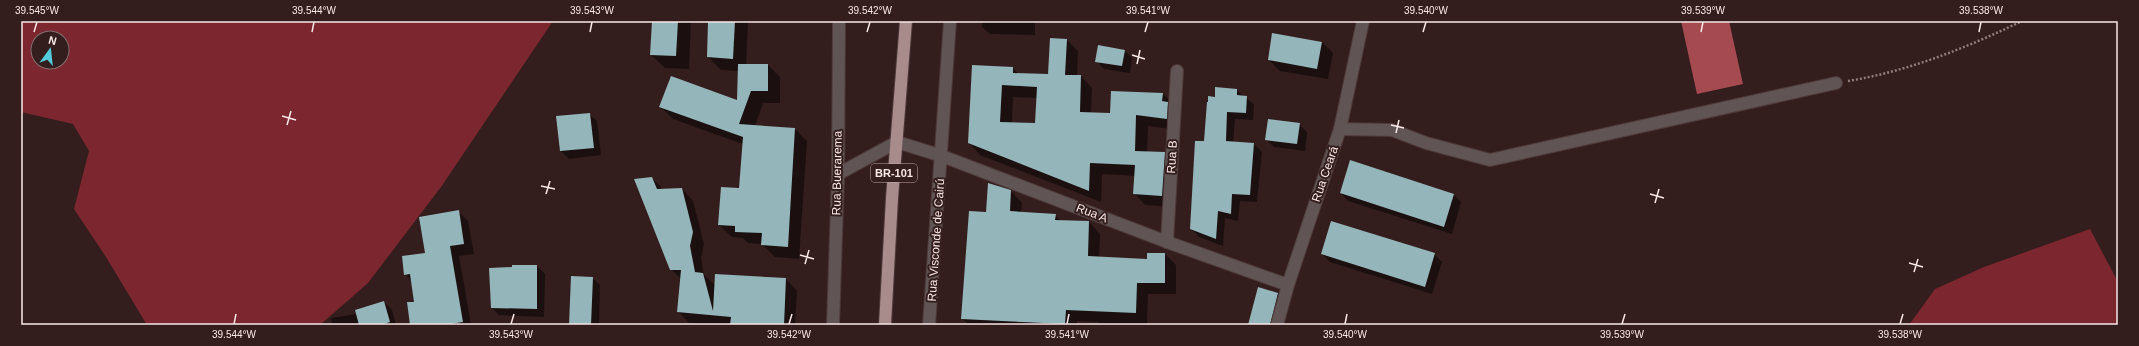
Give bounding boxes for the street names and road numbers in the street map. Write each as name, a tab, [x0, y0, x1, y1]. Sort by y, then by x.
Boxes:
street label: Rua Buerarema	[829, 130, 845, 215]
street label: Rua B	[1164, 140, 1180, 174]
street label: Rua Ceará	[1309, 144, 1341, 204]
road number: BR-101	[871, 164, 917, 182]
street label: Rua Visconde de Cairú	[925, 178, 947, 302]
street label: Rua A	[1074, 201, 1110, 225]

